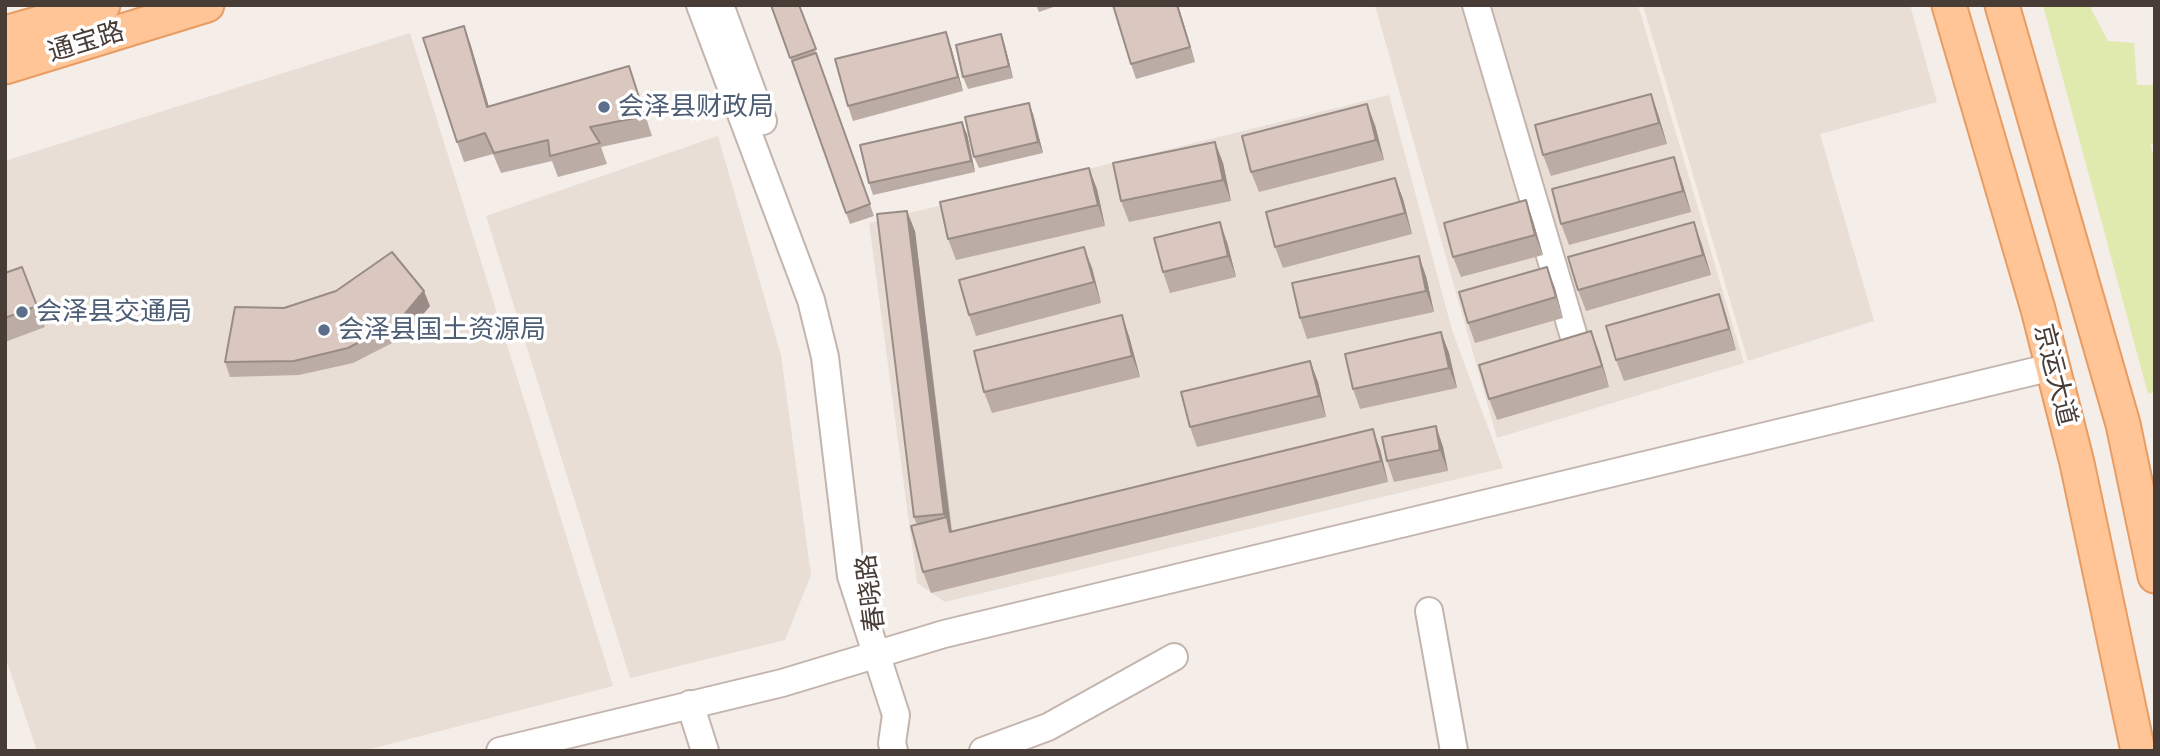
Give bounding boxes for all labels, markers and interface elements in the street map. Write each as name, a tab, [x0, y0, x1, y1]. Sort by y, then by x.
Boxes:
street label: 通宝路	[44, 16, 128, 68]
place label: 会泽县财政局	[618, 91, 774, 123]
marker: 会泽县财政局	[596, 99, 612, 115]
place label: 会泽县交通局	[36, 296, 192, 328]
marker: 会泽县交通局	[14, 304, 30, 320]
place label: 会泽县国土资源局	[338, 314, 546, 346]
street label: 京运大道	[2027, 321, 2083, 429]
marker: 会泽县国土资源局	[316, 322, 332, 338]
street label: 春晓路	[851, 552, 891, 634]

